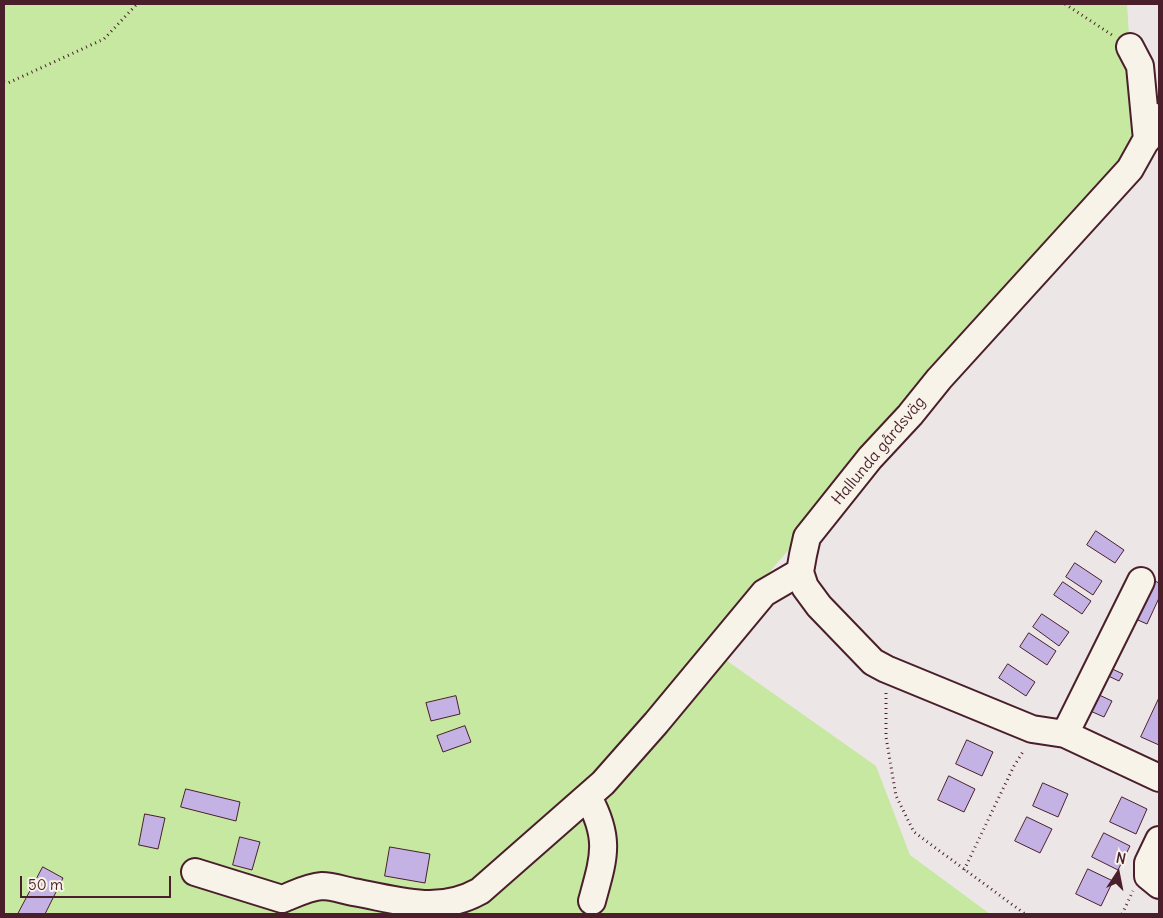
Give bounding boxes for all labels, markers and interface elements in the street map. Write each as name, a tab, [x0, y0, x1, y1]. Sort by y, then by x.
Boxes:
street label: Hallunda gårdsväg	[828, 393, 930, 509]
north arrow	[1093, 848, 1143, 898]
text: N	[1114, 849, 1127, 868]
scale bar	[22, 866, 174, 898]
text: 50 m	[28, 875, 63, 894]

